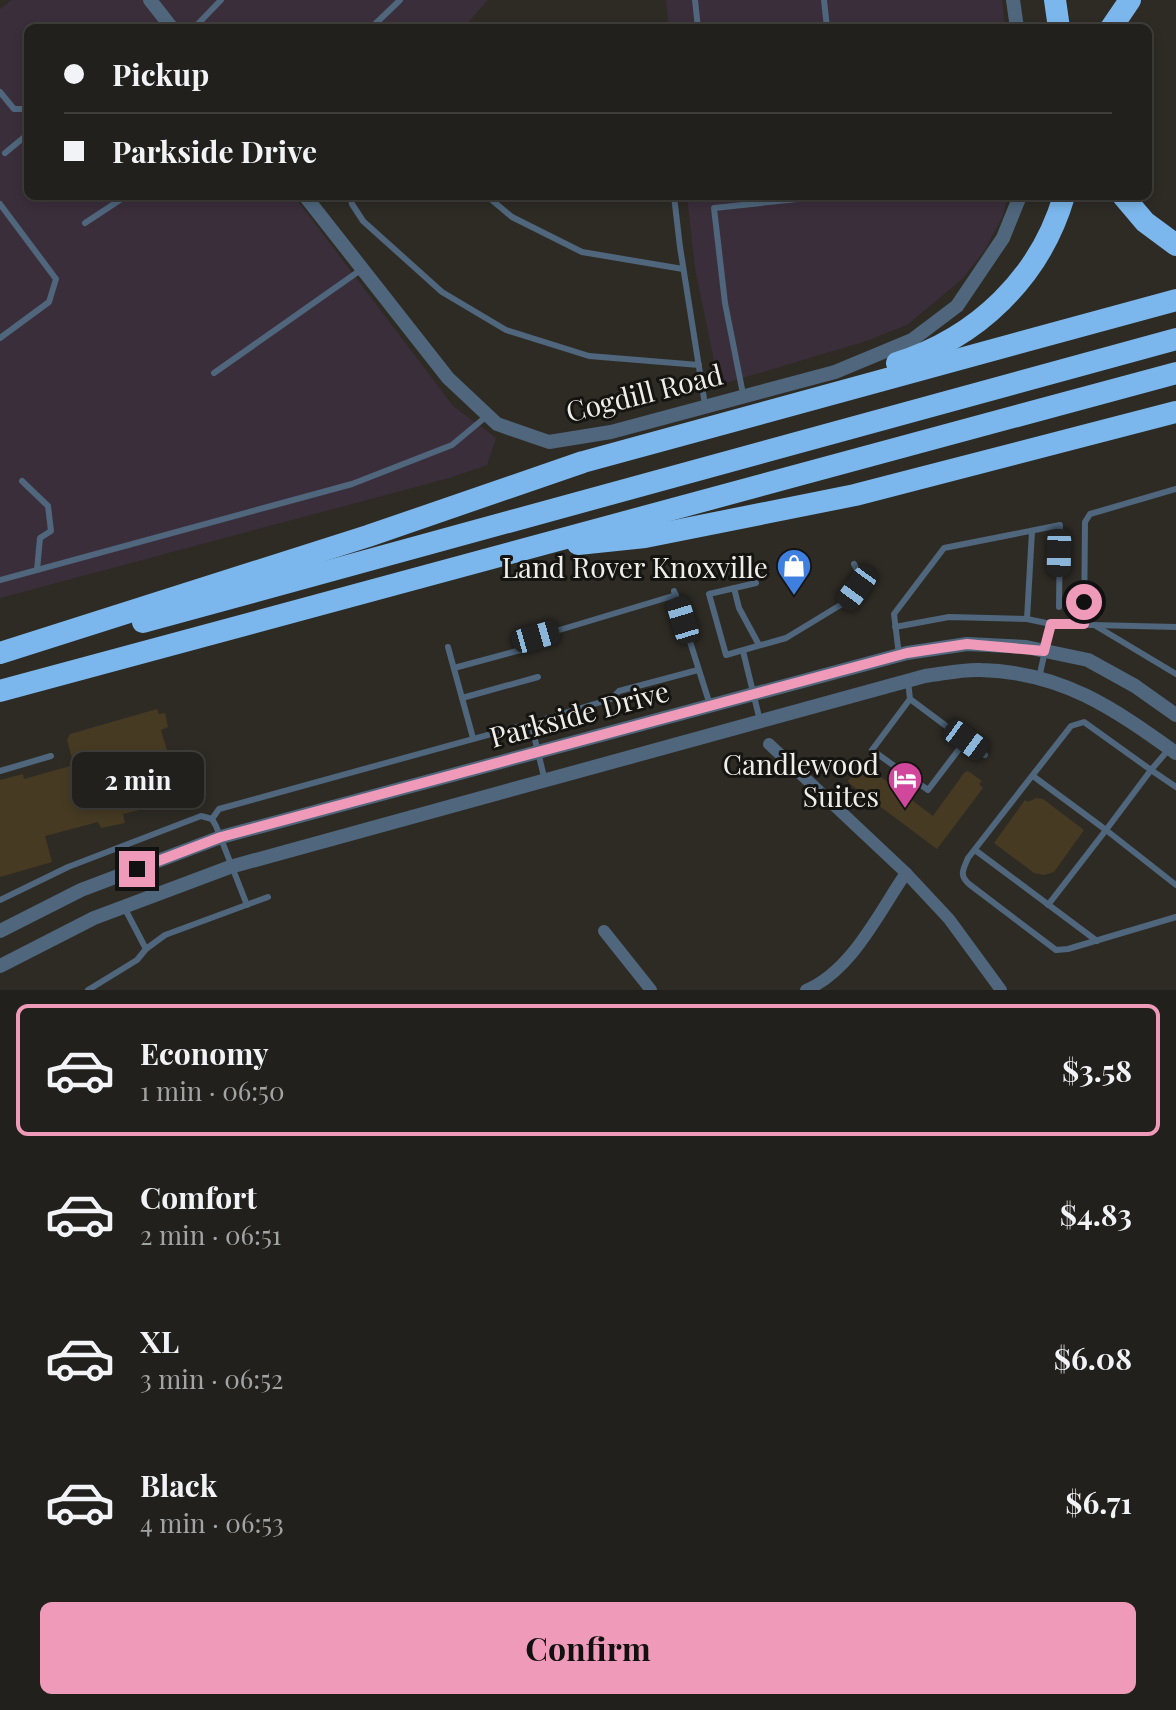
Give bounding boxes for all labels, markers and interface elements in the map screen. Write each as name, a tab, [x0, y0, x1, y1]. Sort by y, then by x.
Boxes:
text: Pickup	[112, 54, 209, 94]
text: Parkside Drive	[112, 131, 317, 171]
street label: Cogdill Road	[562, 355, 726, 429]
car	[1047, 529, 1071, 577]
shop icon: Land Rover Knoxville	[775, 547, 813, 597]
place label: Land Rover Knoxville	[502, 548, 768, 585]
car	[833, 562, 881, 614]
route start	[1066, 584, 1102, 620]
car	[665, 594, 701, 646]
car	[510, 619, 562, 655]
street label: Parkside Drive	[485, 671, 673, 755]
car	[940, 716, 992, 764]
place label: Candlewood Suites	[723, 745, 879, 814]
callout: 2 min	[71, 753, 203, 809]
hotel icon: Candlewood Suites	[886, 760, 924, 810]
text: 2 min	[104, 762, 172, 797]
route end	[119, 851, 155, 887]
text: Economy	[140, 1033, 269, 1073]
icon: car	[44, 1034, 116, 1106]
text: $3.58	[1062, 1050, 1132, 1090]
text: 1 min · 06:50	[140, 1073, 284, 1108]
text: Comfort	[140, 1177, 257, 1217]
icon: car	[44, 1178, 116, 1250]
text: $4.83	[1060, 1194, 1132, 1234]
text: 2 min · 06:51	[140, 1217, 281, 1252]
text: XL	[140, 1321, 179, 1361]
icon: car	[44, 1322, 116, 1394]
text: $6.08	[1054, 1338, 1132, 1378]
text: 3 min · 06:52	[140, 1361, 283, 1396]
text: Black	[140, 1465, 217, 1505]
icon: car	[44, 1466, 116, 1538]
text: $6.71	[1065, 1482, 1132, 1522]
text: 4 min · 06:53	[140, 1505, 284, 1540]
button: Confirm	[40, 1602, 1136, 1694]

